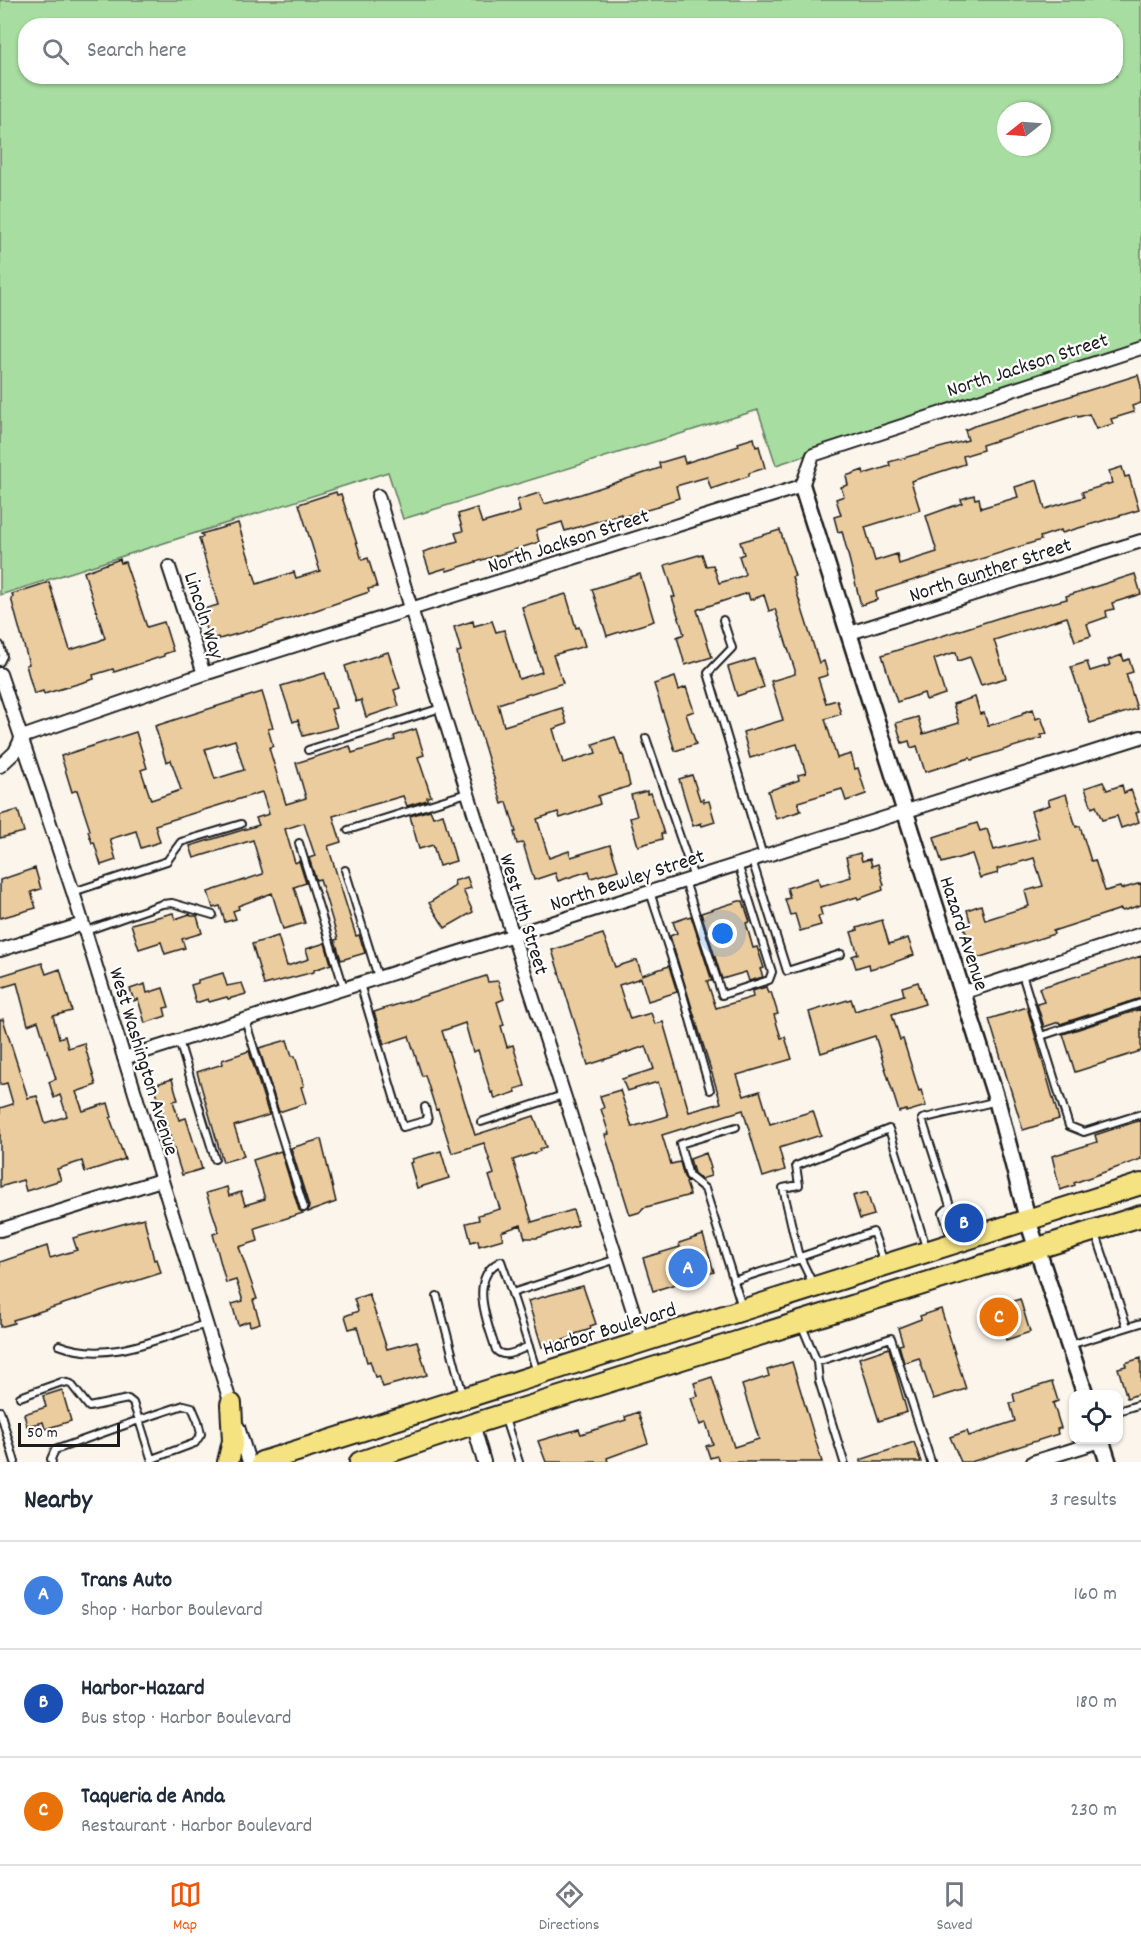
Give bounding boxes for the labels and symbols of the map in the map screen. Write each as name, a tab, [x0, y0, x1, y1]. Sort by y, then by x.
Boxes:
north arrow	[997, 102, 1051, 156]
street label: North Jackson Street	[943, 327, 1113, 407]
street label: North Jackson Street	[484, 503, 654, 583]
street label: North Gunther Street	[906, 531, 1076, 612]
street label: Lincoln Way	[174, 569, 230, 664]
street label: North Bewley Street	[547, 843, 709, 921]
street label: West 11th Street	[489, 851, 555, 979]
street label: Hazard Avenue	[930, 873, 995, 995]
your location	[708, 919, 737, 948]
street label: West Washington Avenue	[99, 964, 185, 1159]
pin: B	[944, 1200, 984, 1246]
pin: A	[668, 1246, 708, 1290]
pin: C	[980, 1294, 1018, 1340]
street label: Harbor Boulevard	[539, 1296, 680, 1365]
scale bar	[18, 1420, 120, 1448]

